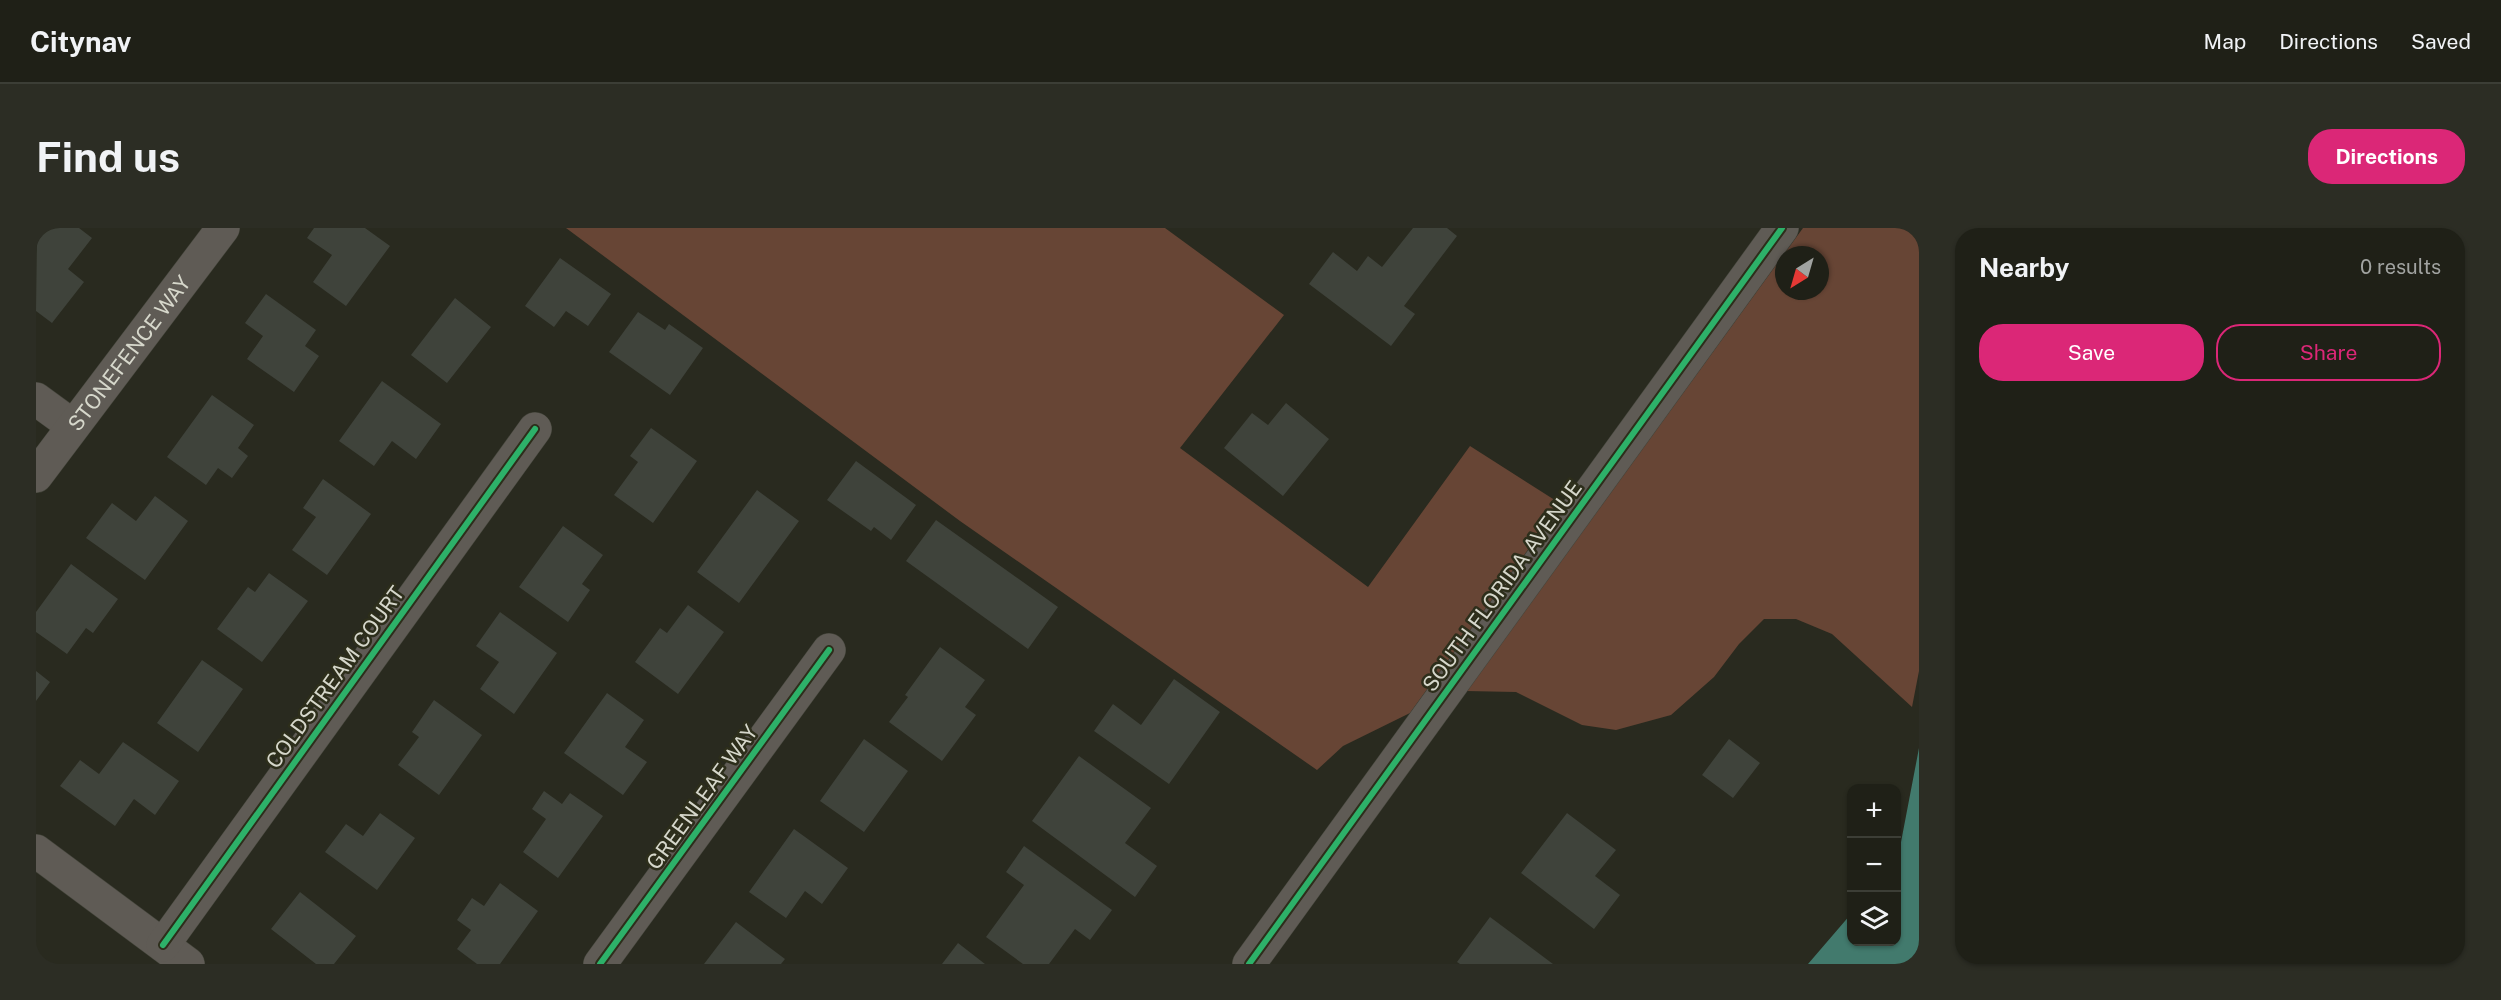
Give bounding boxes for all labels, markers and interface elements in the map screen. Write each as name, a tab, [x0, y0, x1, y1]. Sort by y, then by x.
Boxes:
text: Citynav	[30, 25, 131, 58]
text: Map	[2204, 29, 2246, 54]
text: Directions	[2279, 29, 2378, 54]
text: Saved	[2411, 29, 2471, 54]
button: Directions	[2308, 129, 2465, 184]
text: Find us	[36, 132, 180, 181]
north arrow	[1775, 246, 1829, 300]
text: Nearby	[1979, 252, 2069, 283]
text: 0 results	[2360, 255, 2441, 279]
street label: STONEFENCE WAY	[62, 270, 195, 436]
button: Save	[1979, 324, 2204, 381]
button: Share	[2216, 324, 2441, 381]
street label: SOUTH FLORIDA AVENUE	[1417, 476, 1587, 696]
street label: COLDSTREAM COURT	[261, 581, 409, 773]
street label: GREENLEAF WAY	[641, 720, 763, 874]
map controls	[1847, 784, 1901, 946]
button: +	[1847, 784, 1901, 838]
button: −	[1847, 838, 1901, 892]
button: layers	[1847, 892, 1901, 946]

